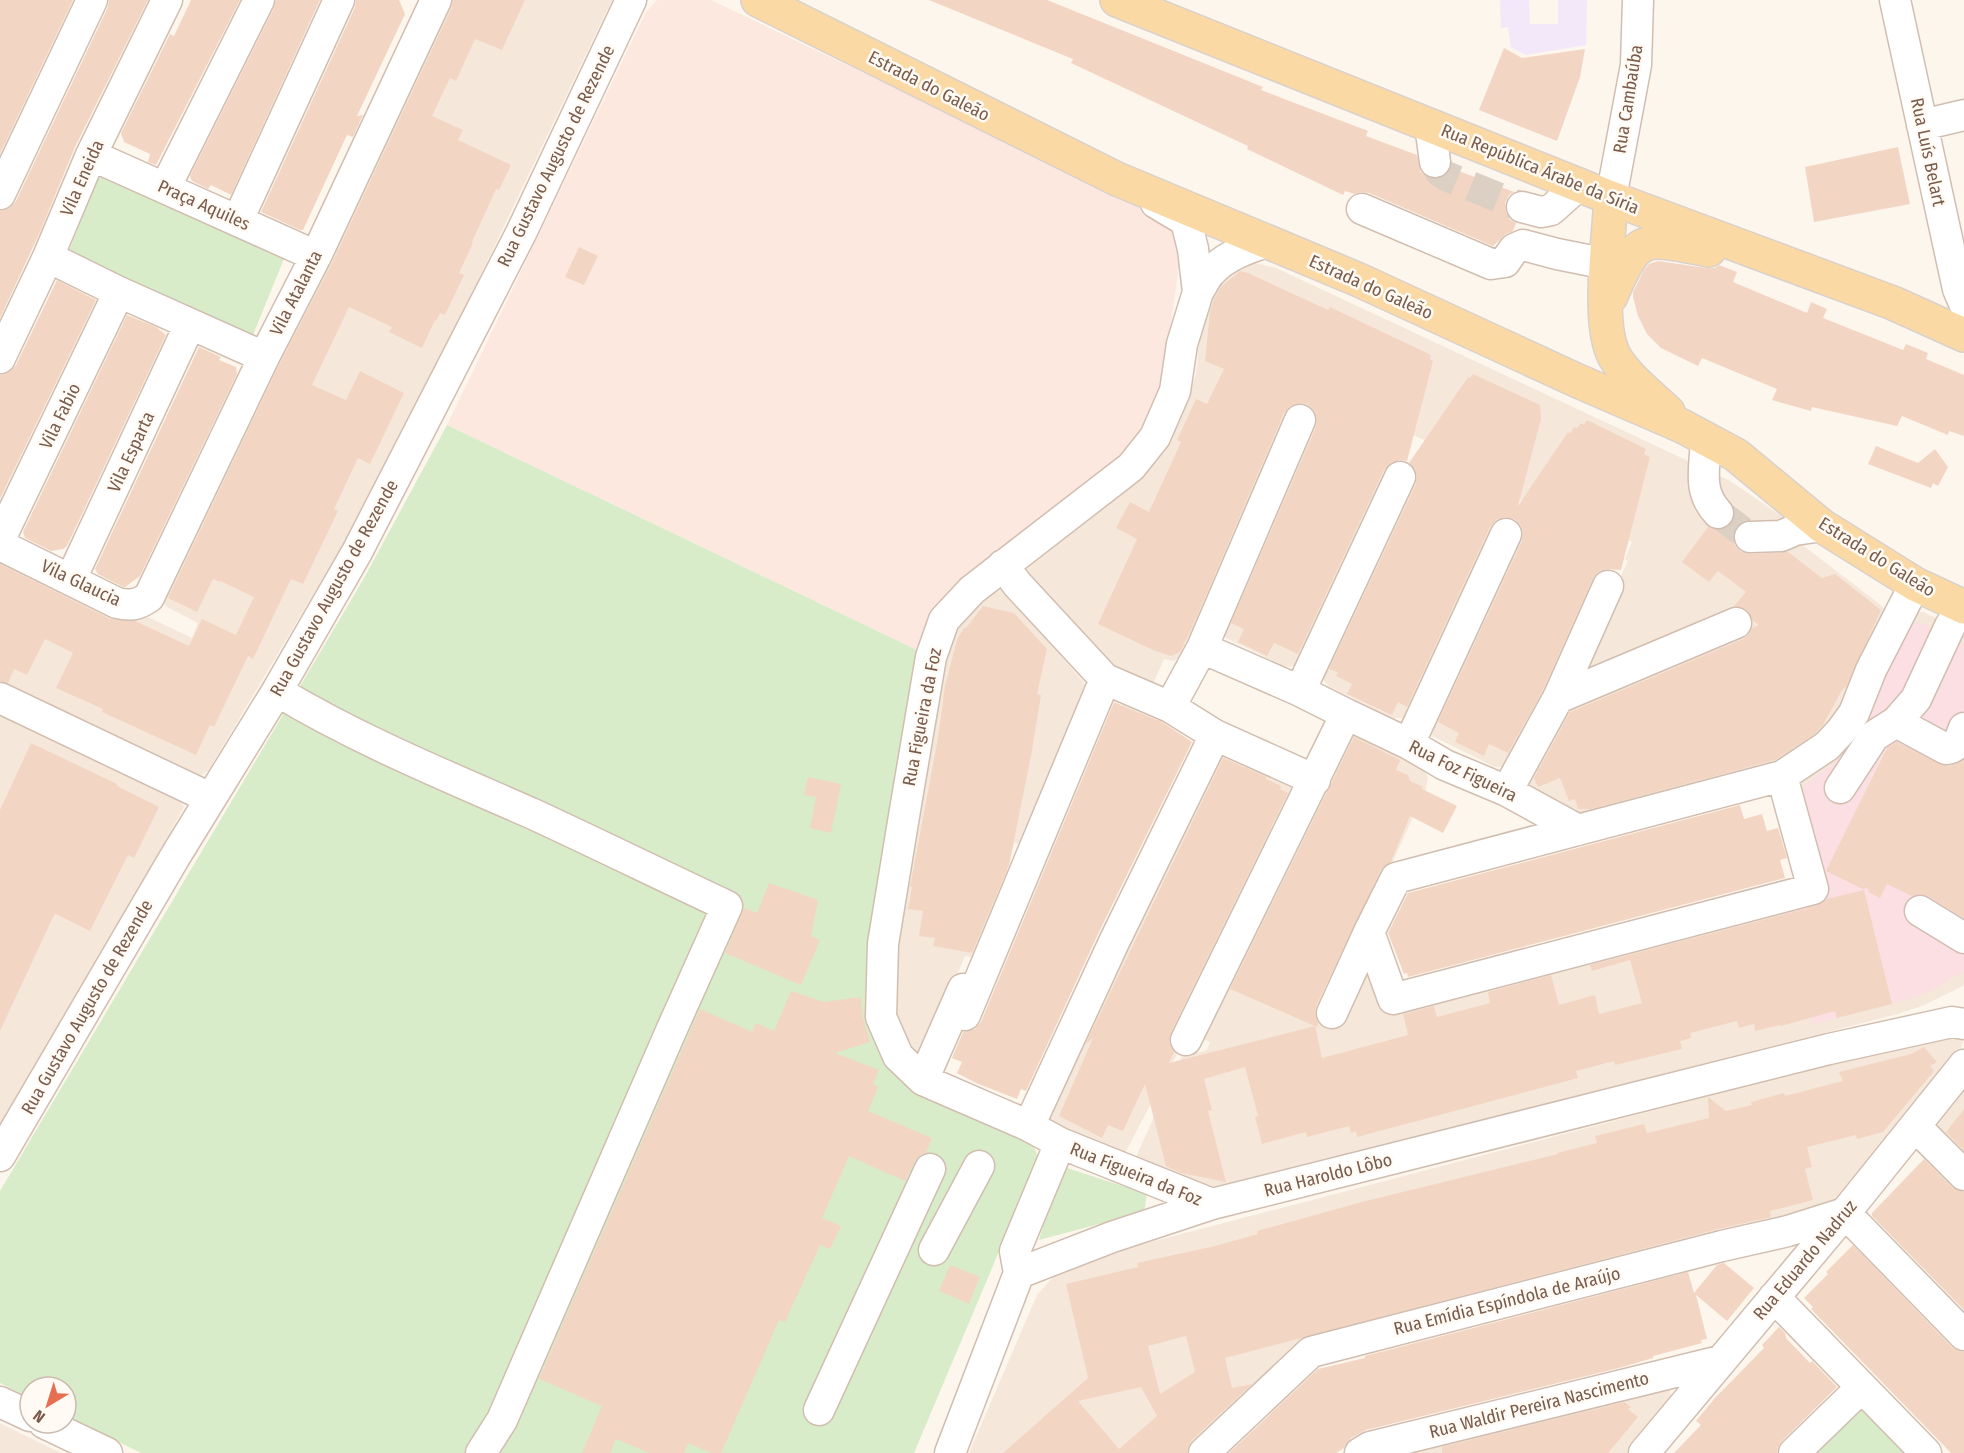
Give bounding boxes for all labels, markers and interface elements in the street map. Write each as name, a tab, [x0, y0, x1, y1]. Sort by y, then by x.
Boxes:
street label: Rua Gustavo Augusto de Rezende	[493, 41, 619, 271]
street label: Rua Cambaúba	[1609, 43, 1647, 155]
street label: Estrada do Galeão	[865, 46, 993, 126]
street label: Rua Luís Belart	[1906, 96, 1950, 208]
street label: Rua República Árabe da Síria	[1438, 118, 1643, 219]
street label: Vila Eneida	[55, 136, 109, 220]
street label: Praça Aquiles	[155, 175, 254, 235]
street label: Vila Atalanta	[265, 246, 327, 339]
street label: Estrada do Galeão	[1306, 250, 1436, 324]
street label: Vila Fabio	[35, 379, 85, 453]
street label: Vila Esparta	[103, 408, 159, 496]
street label: Rua Gustavo Augusto de Rezende	[265, 476, 403, 700]
street label: Estrada do Galeão	[1815, 512, 1939, 602]
street label: Vila Glaucia	[38, 555, 125, 611]
street label: Rua Figueira da Foz	[898, 646, 946, 788]
street label: Rua Foz Figueira	[1405, 735, 1521, 807]
street label: Rua Gustavo Augusto de Rezende	[16, 896, 158, 1118]
street label: Rua Figueira da Foz	[1067, 1137, 1205, 1211]
street label: Rua Haroldo Lôbo	[1262, 1148, 1394, 1202]
street label: Rua Eduardo Nadruz	[1749, 1196, 1861, 1324]
street label: Rua Emídia Espíndola de Araújo	[1391, 1262, 1623, 1340]
street label: Rua Waldir Pereira Nascimento	[1427, 1367, 1651, 1443]
north arrow	[18, 1375, 78, 1435]
text: N	[29, 1406, 49, 1427]

